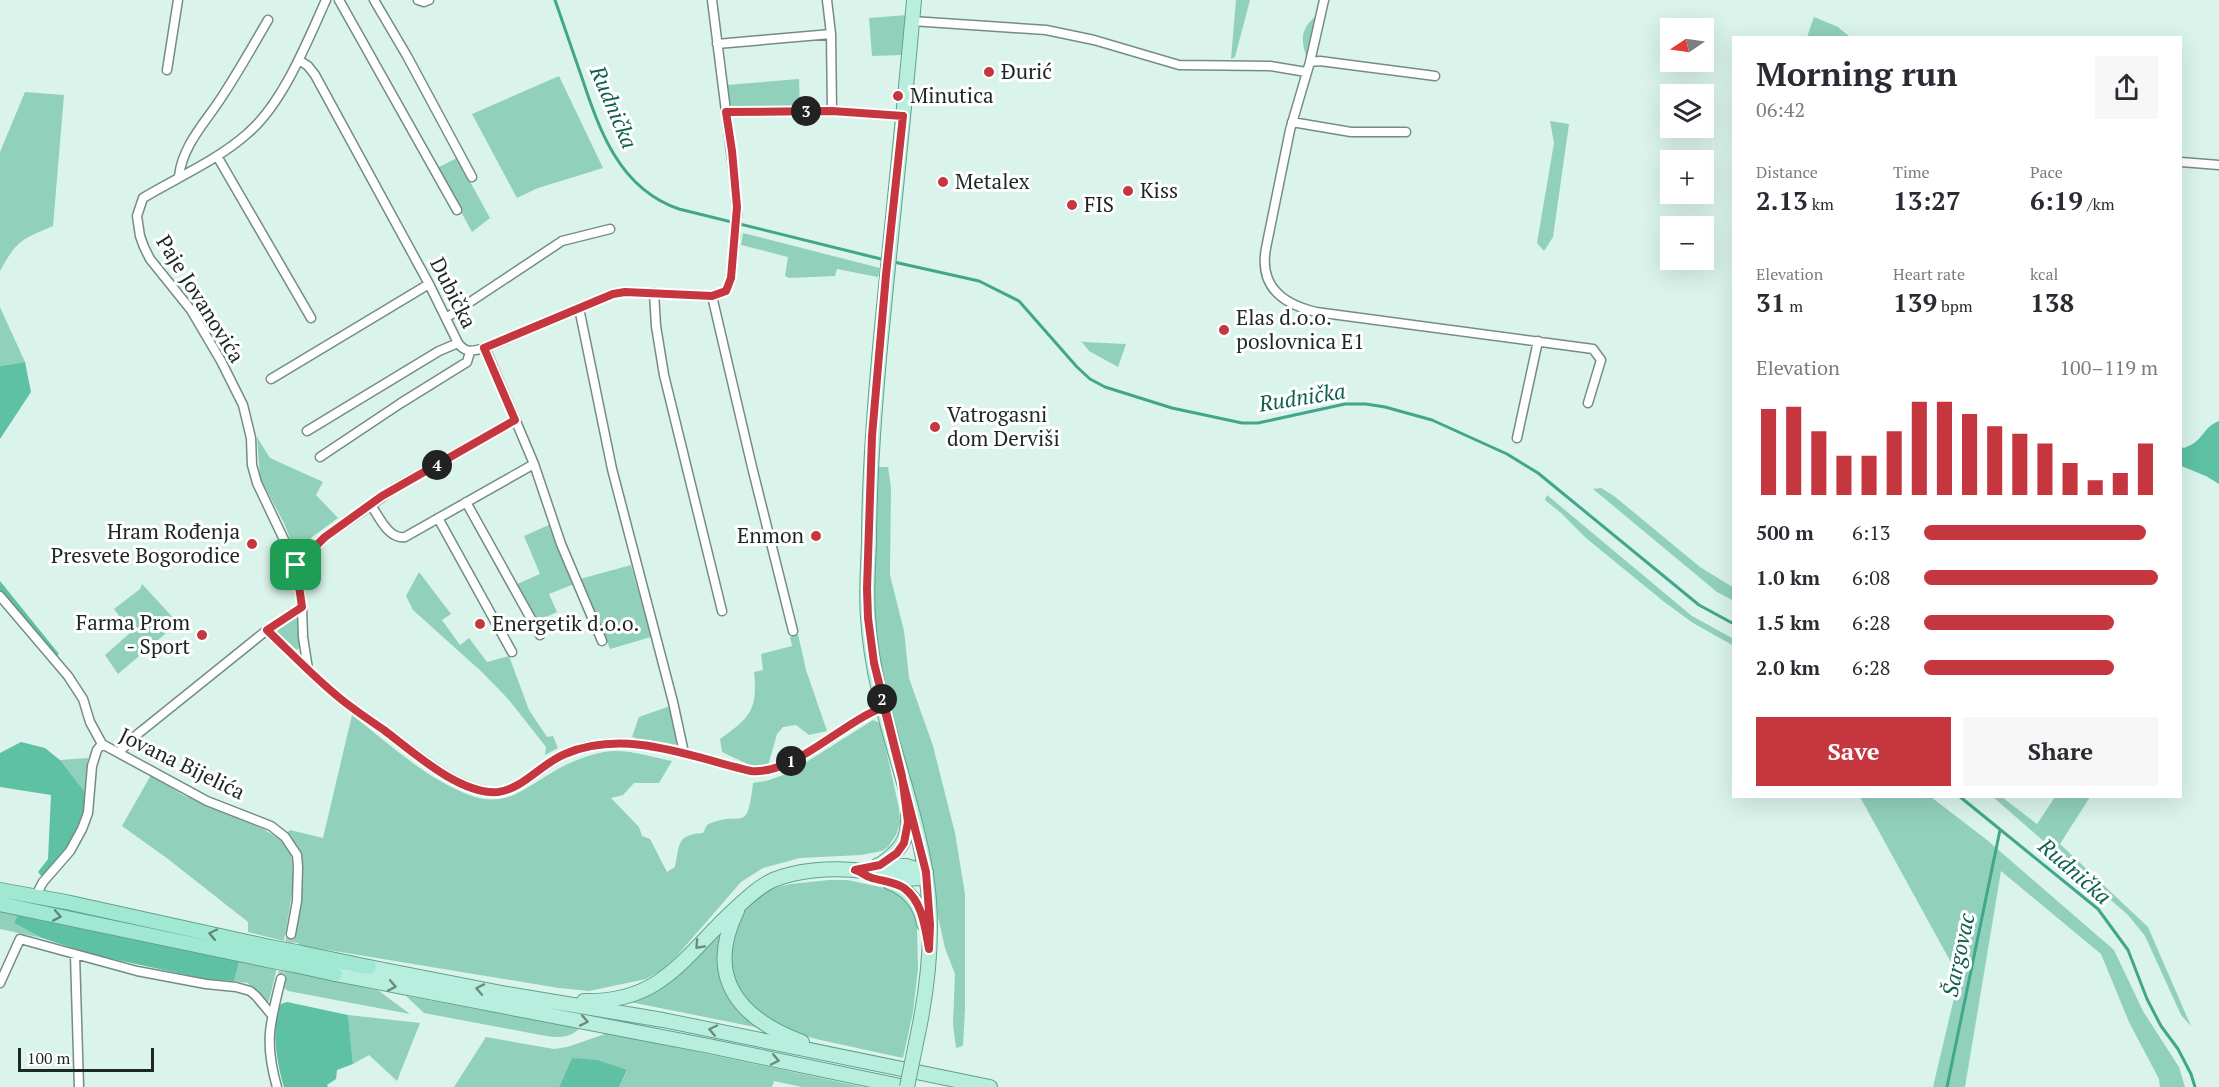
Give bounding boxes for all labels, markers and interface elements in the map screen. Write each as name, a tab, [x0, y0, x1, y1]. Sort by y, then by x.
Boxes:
north arrow	[1660, 18, 1714, 72]
map controls	[1660, 18, 1714, 270]
text: Morning run	[1756, 52, 1958, 95]
button: share	[2095, 56, 2158, 119]
place label: Đurić	[1001, 57, 1052, 85]
water label: Rudnička	[584, 60, 645, 153]
marker: Đurić	[982, 65, 996, 79]
place label: Minutica	[910, 81, 994, 109]
button: layers	[1660, 84, 1714, 138]
marker: Minutica	[891, 89, 905, 103]
pin: 3	[791, 96, 821, 126]
text: 06:42	[1756, 96, 1805, 123]
text: 3	[801, 100, 811, 122]
button: +	[1660, 150, 1714, 204]
text: Distance	[1756, 161, 1818, 183]
text: Time	[1893, 161, 1930, 183]
text: Pace	[2030, 161, 2063, 183]
place label: Metalex	[955, 167, 1030, 195]
marker: Metalex	[936, 175, 950, 189]
place label: Kiss	[1140, 176, 1178, 204]
text: 2.13	[1756, 183, 1808, 217]
text: 13:27	[1893, 183, 1961, 217]
text: 6:19	[2030, 183, 2083, 217]
marker: Kiss	[1121, 184, 1135, 198]
place label: FIS	[1084, 190, 1114, 218]
text: km	[1808, 193, 1834, 215]
text: /km	[2083, 193, 2114, 215]
marker: FIS	[1065, 198, 1079, 212]
button: −	[1660, 216, 1714, 270]
street label: Paje Jovanovića	[150, 229, 251, 368]
street label: Dubička	[424, 252, 484, 333]
text: Elevation	[1756, 263, 1823, 285]
text: Heart rate	[1893, 263, 1965, 285]
text: kcal	[2030, 263, 2058, 285]
text: 31	[1756, 285, 1785, 319]
text: 139	[1893, 285, 1937, 319]
text: 138	[2030, 285, 2074, 319]
text: m	[1785, 295, 1803, 317]
text: bpm	[1937, 295, 1973, 317]
place label: Elas d.o.o. poslovnica E1	[1236, 303, 1365, 355]
marker: Elas d.o.o. poslovnica E1	[1217, 323, 1231, 337]
text: Elevation	[1756, 354, 1840, 381]
text: 100–119 m	[2059, 354, 2158, 381]
water label: Rudnička	[1256, 375, 1347, 418]
place label: Vatrogasni dom Derviši	[947, 400, 1060, 452]
marker: Vatrogasni dom Derviši	[928, 420, 942, 434]
pin: 4	[422, 450, 452, 480]
text: 4	[432, 454, 442, 476]
place label: Hram Rođenja Presvete Bogorodice	[51, 517, 240, 569]
text: 500 m	[1756, 519, 1814, 546]
text: 6:13	[1852, 519, 1891, 546]
place label: Enmon	[737, 521, 805, 549]
marker: Enmon	[809, 529, 823, 543]
marker: Hram Rođenja Presvete Bogorodice	[245, 537, 259, 551]
pin	[270, 539, 321, 590]
icon: arrive	[279, 548, 312, 581]
text: 1.0 km	[1756, 564, 1820, 591]
text: 6:08	[1852, 564, 1891, 591]
place label: Farma Prom - Sport	[76, 608, 190, 660]
place label: Energetik d.o.o.	[492, 609, 639, 637]
text: 1.5 km	[1756, 609, 1820, 636]
text: 6:28	[1852, 609, 1891, 636]
marker: Energetik d.o.o.	[473, 617, 487, 631]
marker: Farma Prom - Sport	[195, 628, 209, 642]
text: 2.0 km	[1756, 654, 1820, 681]
text: 6:28	[1852, 654, 1891, 681]
pin: 2	[867, 684, 897, 714]
text: 2	[877, 688, 887, 710]
button: Save	[1756, 717, 1951, 786]
button: Share	[1963, 717, 2158, 786]
street label: Jovana Bijelića	[115, 721, 250, 806]
pin: 1	[776, 746, 806, 776]
text: 1	[786, 750, 796, 772]
water label: Rudnička	[2032, 830, 2118, 910]
one-way arrow	[52, 909, 62, 922]
water label: Šargovac	[1935, 910, 1981, 999]
one-way arrow	[208, 929, 218, 942]
one-way arrow	[695, 939, 706, 949]
one-way arrow	[387, 979, 397, 992]
one-way arrow	[475, 983, 485, 996]
one-way arrow	[579, 1015, 588, 1027]
one-way arrow	[709, 1024, 719, 1037]
scale bar	[18, 1045, 154, 1072]
text: 100 m	[27, 1047, 70, 1069]
one-way arrow	[770, 1053, 780, 1066]

